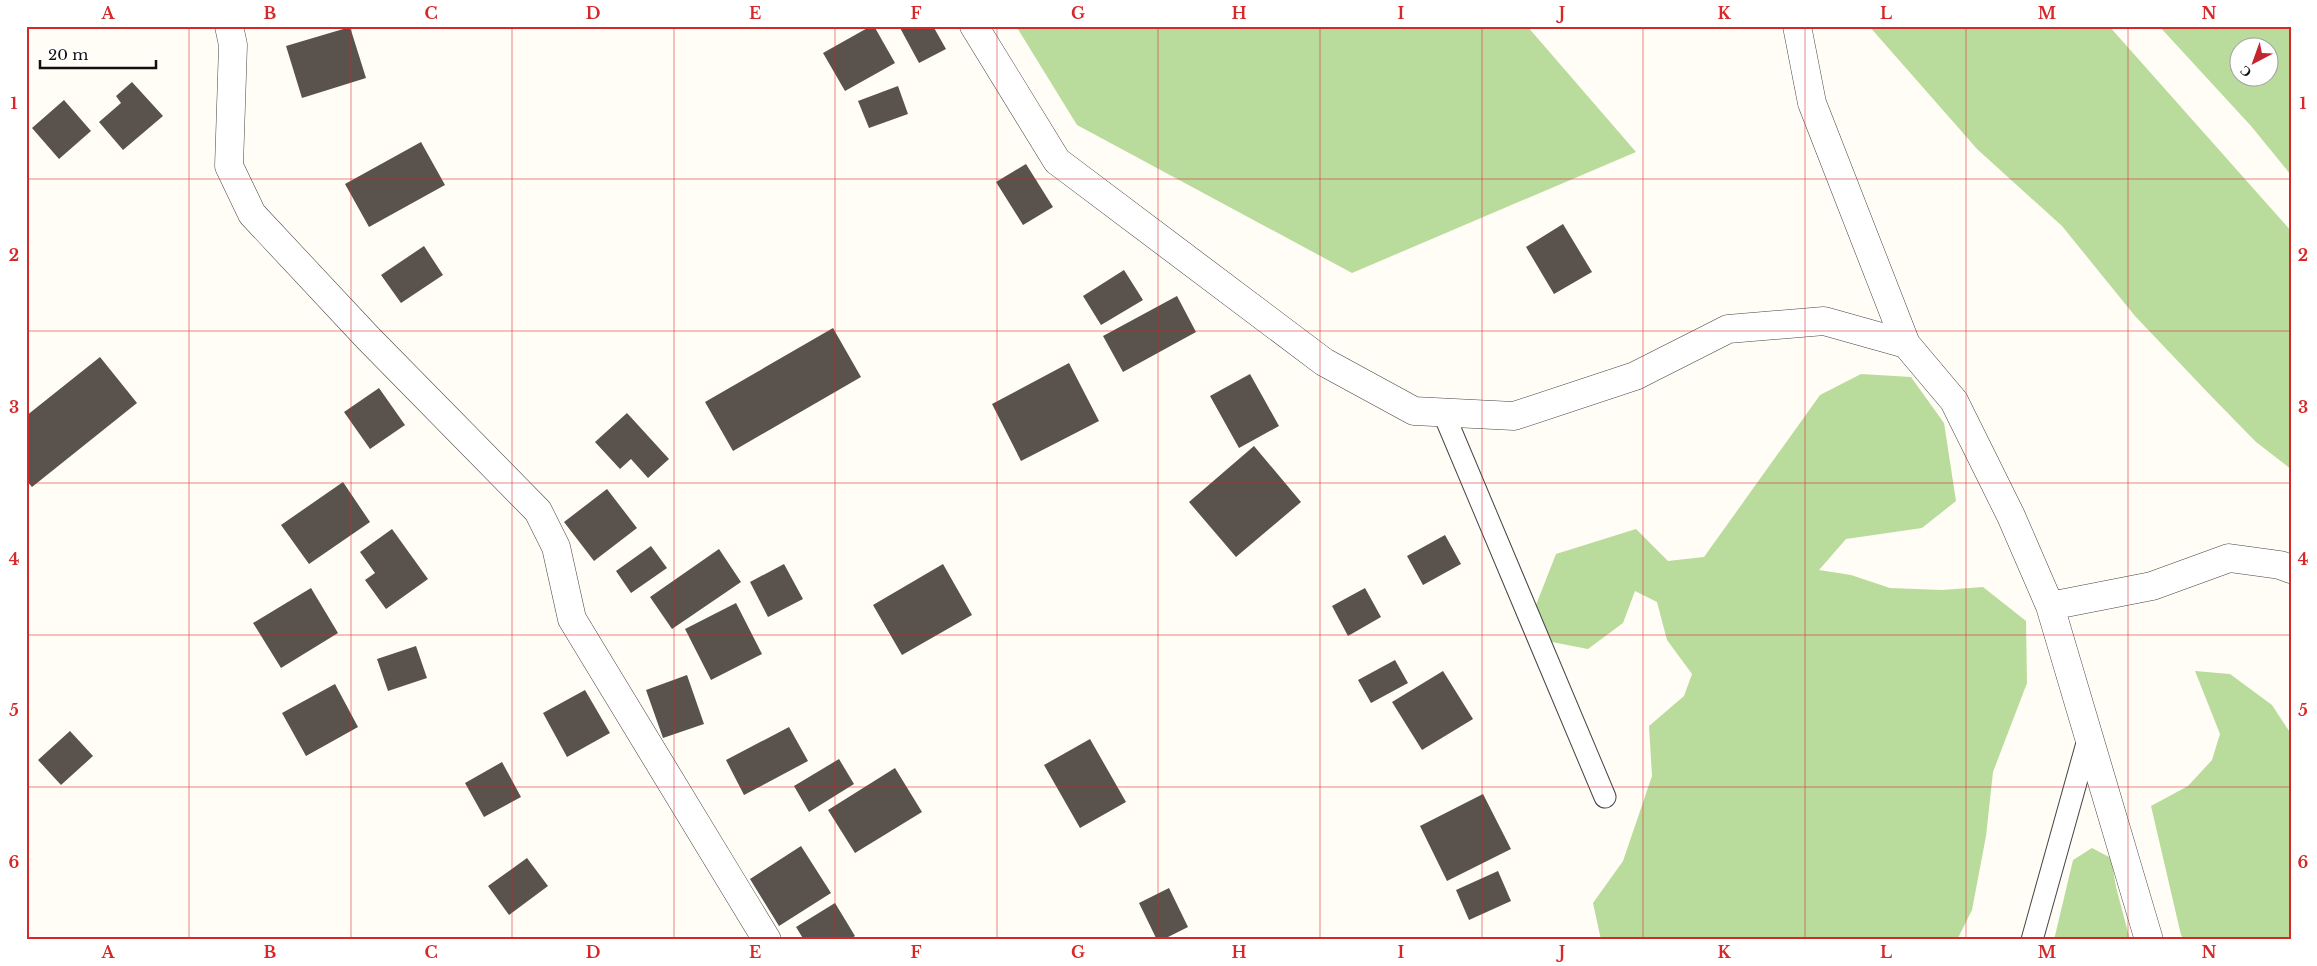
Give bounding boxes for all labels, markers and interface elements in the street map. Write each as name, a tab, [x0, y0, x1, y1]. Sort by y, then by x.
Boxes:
text: A	[101, 3, 116, 23]
text: B	[264, 3, 277, 23]
text: C	[424, 3, 438, 23]
text: D	[586, 3, 600, 23]
text: E	[749, 3, 761, 23]
text: F	[910, 3, 922, 23]
text: G	[1071, 3, 1085, 23]
text: H	[1231, 3, 1247, 23]
text: I	[1398, 3, 1405, 23]
text: J	[1556, 3, 1565, 23]
text: K	[1717, 3, 1731, 23]
text: L	[1880, 3, 1892, 23]
text: M	[2038, 3, 2056, 23]
text: N	[2201, 3, 2217, 23]
scale bar	[40, 38, 156, 70]
north arrow	[2230, 38, 2280, 88]
text: 20 m	[48, 45, 88, 64]
text: С	[2236, 62, 2255, 82]
text: 1	[11, 93, 18, 113]
text: 1	[2300, 93, 2307, 113]
text: 2	[9, 245, 19, 265]
text: 2	[2298, 245, 2308, 265]
text: 3	[9, 397, 19, 417]
text: 3	[2298, 397, 2308, 417]
text: 4	[9, 549, 19, 569]
text: 4	[2298, 549, 2308, 569]
text: 5	[9, 700, 19, 720]
text: 5	[2298, 700, 2308, 720]
text: 6	[9, 852, 20, 872]
text: 6	[2298, 852, 2309, 872]
text: A	[101, 942, 116, 962]
text: B	[264, 942, 277, 962]
text: C	[424, 942, 438, 962]
text: D	[586, 942, 600, 962]
text: E	[749, 942, 761, 962]
text: F	[910, 942, 922, 962]
text: G	[1071, 942, 1085, 962]
text: H	[1231, 942, 1247, 962]
text: I	[1398, 942, 1405, 962]
text: J	[1556, 942, 1565, 962]
text: K	[1717, 942, 1731, 962]
text: L	[1880, 942, 1892, 962]
text: M	[2038, 942, 2056, 962]
text: N	[2201, 942, 2217, 962]

